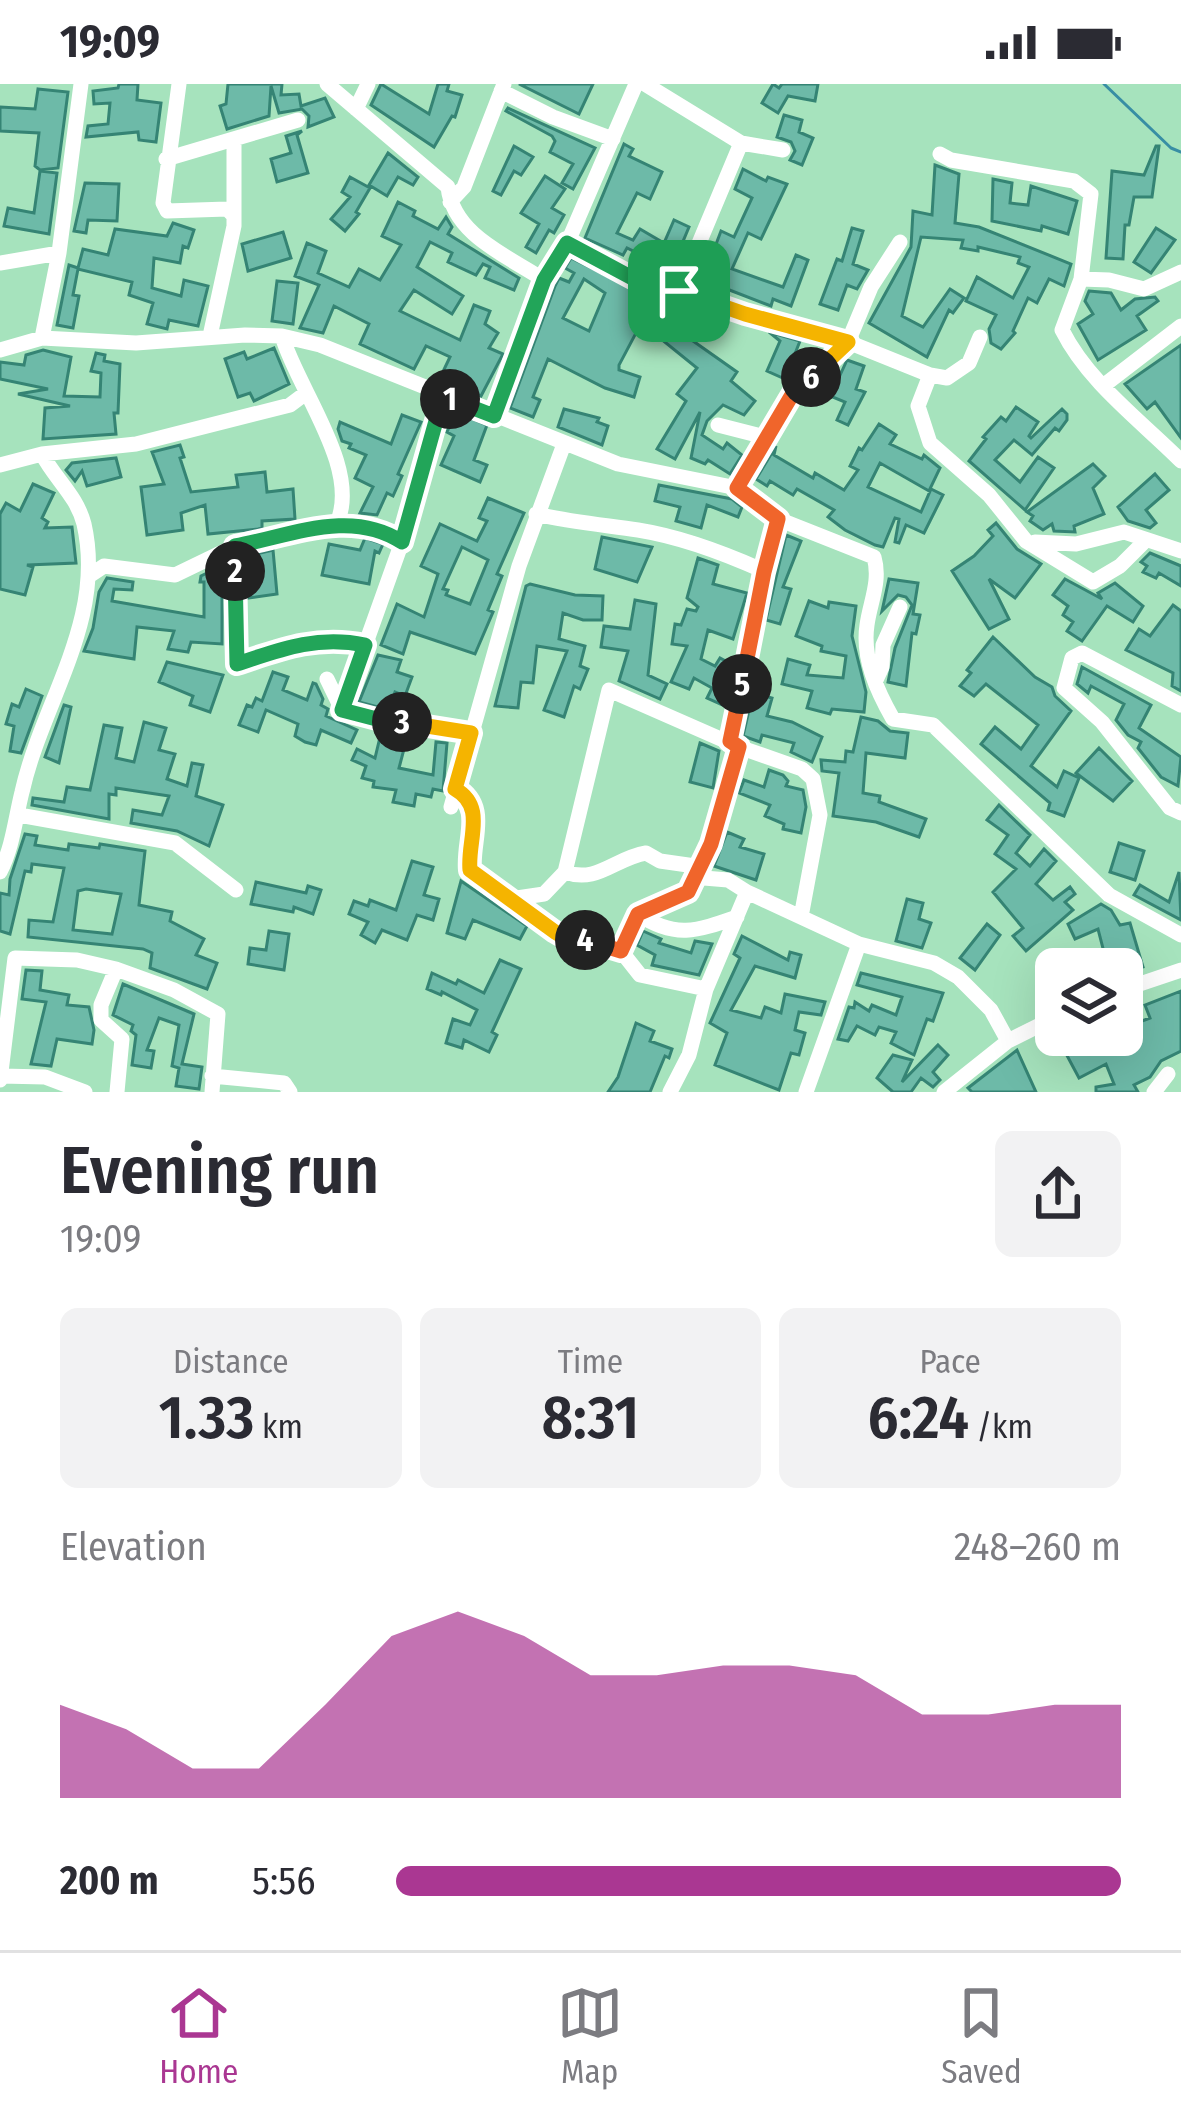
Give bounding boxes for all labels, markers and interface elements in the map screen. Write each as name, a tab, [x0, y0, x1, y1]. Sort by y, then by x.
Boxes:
text: 19:09	[60, 15, 160, 69]
pin	[628, 240, 730, 342]
icon: arrive	[646, 258, 712, 324]
pin: 6	[781, 347, 841, 407]
text: 6	[802, 357, 820, 397]
pin: 1	[420, 369, 480, 429]
text: 1	[443, 379, 457, 419]
pin: 2	[205, 541, 265, 601]
text: 2	[227, 551, 243, 591]
pin: 5	[712, 654, 772, 714]
text: 5	[734, 664, 750, 704]
pin: 3	[372, 692, 432, 752]
text: 3	[394, 702, 410, 742]
pin: 4	[555, 910, 615, 970]
text: 4	[577, 920, 593, 960]
map controls	[1035, 948, 1143, 1056]
button: layers	[1035, 948, 1143, 1056]
text: Evening run	[60, 1131, 379, 1210]
button: share	[995, 1131, 1121, 1257]
text: 19:09	[60, 1216, 141, 1262]
text: Distance	[173, 1342, 289, 1382]
text: Time	[558, 1342, 623, 1382]
text: Pace	[919, 1342, 981, 1382]
text: 1.33	[159, 1382, 254, 1454]
text: 8:31	[542, 1382, 639, 1454]
text: 6:24	[868, 1382, 969, 1454]
text: km	[254, 1407, 303, 1447]
text: /km	[969, 1407, 1033, 1447]
text: Elevation	[60, 1524, 207, 1570]
text: 248–260 m	[954, 1524, 1121, 1570]
text: 200 m	[60, 1858, 159, 1904]
text: 5:56	[252, 1858, 316, 1904]
tab: Home	[159, 1980, 238, 2092]
tab: Map	[557, 1980, 623, 2092]
tab: Saved	[941, 1980, 1022, 2092]

